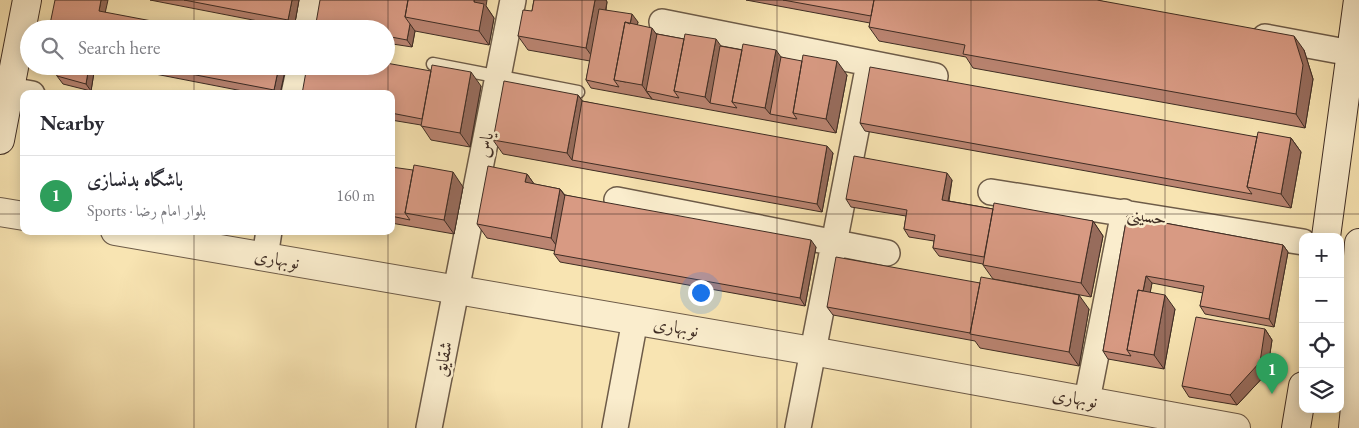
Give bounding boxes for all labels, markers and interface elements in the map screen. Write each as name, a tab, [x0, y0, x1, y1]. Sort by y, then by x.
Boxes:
search box	[20, 20, 395, 75]
icon: search	[38, 34, 66, 62]
text: Search here	[78, 35, 160, 60]
text: Nearby	[40, 109, 104, 136]
street label: یاس	[471, 129, 499, 160]
text: باشگاه بدنسازی	[87, 167, 183, 192]
text: 1	[52, 185, 60, 206]
text: 160 m	[336, 185, 375, 206]
text: Sports · بلوار امام رضا	[87, 200, 206, 221]
street label: حسینی	[1125, 201, 1168, 232]
map controls	[1299, 233, 1344, 413]
button: +	[1299, 233, 1344, 278]
street label: نوبهاری	[252, 243, 302, 275]
button: −	[1299, 278, 1344, 323]
your location	[688, 280, 714, 306]
street label: نوبهاری	[651, 311, 701, 343]
button: locate	[1299, 323, 1344, 368]
street label: شقایق	[428, 339, 457, 379]
pin: 1	[1256, 353, 1288, 394]
button: layers	[1299, 368, 1344, 413]
street label: نوبهاری	[1050, 382, 1100, 414]

